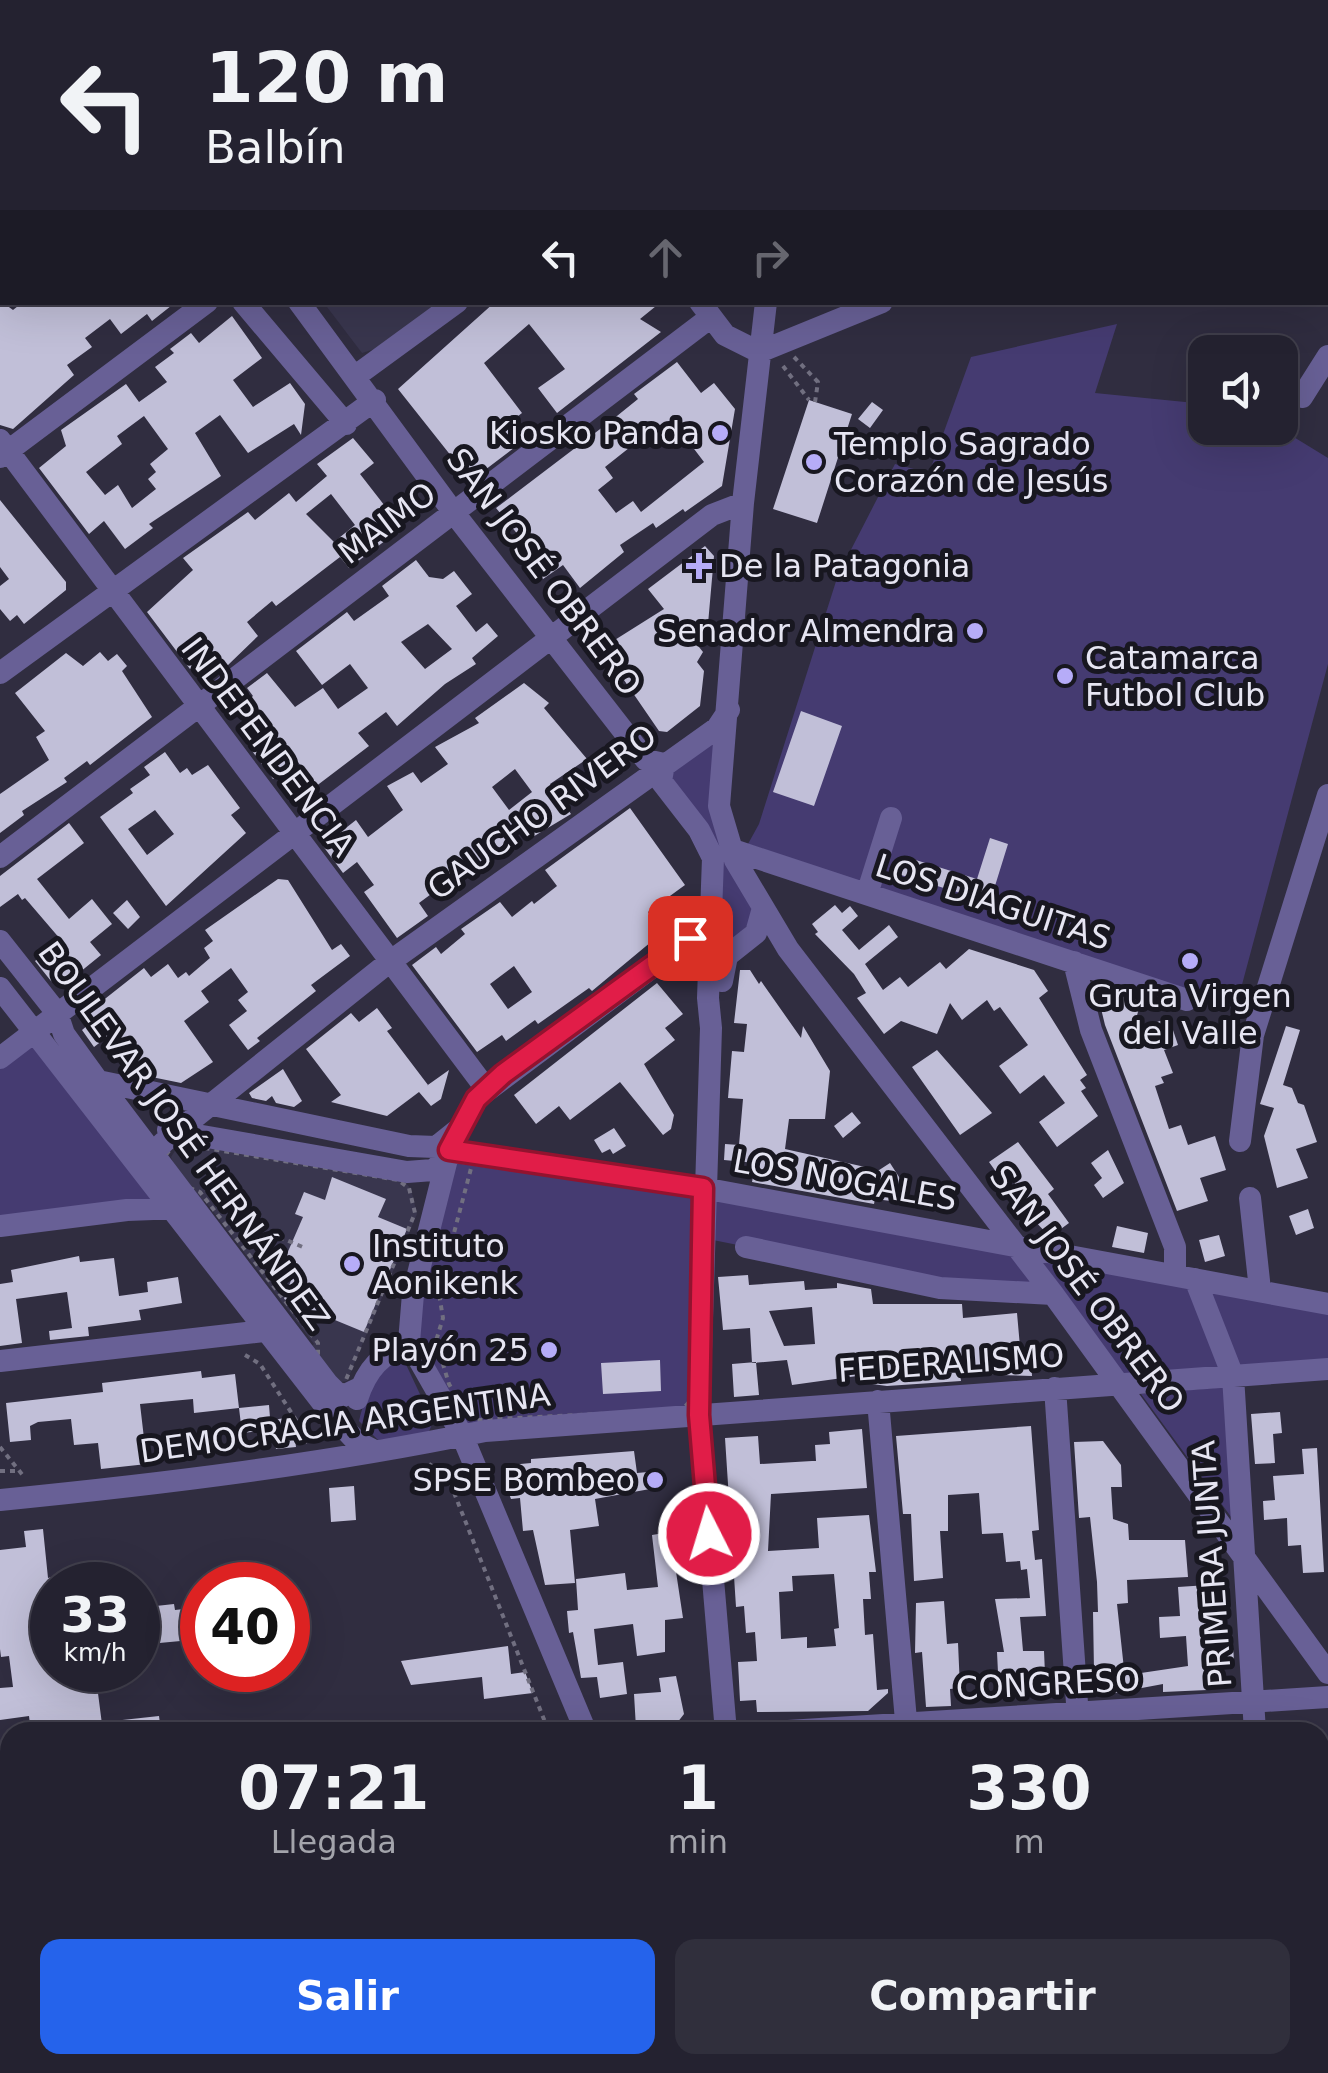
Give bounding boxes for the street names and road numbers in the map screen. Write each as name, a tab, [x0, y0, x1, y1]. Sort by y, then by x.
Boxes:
street label: SAN JOSÉ OBRERO	[439, 441, 649, 703]
street label: MAIMO	[331, 474, 443, 572]
street label: INDEPENDENCIA	[173, 630, 363, 864]
street label: GAUCHO RIVERO	[420, 716, 664, 908]
street label: LOS DIAGUITAS	[871, 846, 1115, 958]
street label: BOULEVAR JOSÉ HERNÁNDEZ	[30, 934, 338, 1338]
street label: LOS NOGALES	[730, 1142, 960, 1218]
street label: SAN JOSÉ OBRERO	[982, 1158, 1192, 1420]
street label: FEDERALISMO	[837, 1336, 1065, 1390]
street label: DEMOCRACIA ARGENTINA	[137, 1375, 553, 1471]
street label: PRIMERA JUNTA	[1184, 1439, 1240, 1689]
street label: CONGRESO	[955, 1660, 1141, 1708]

